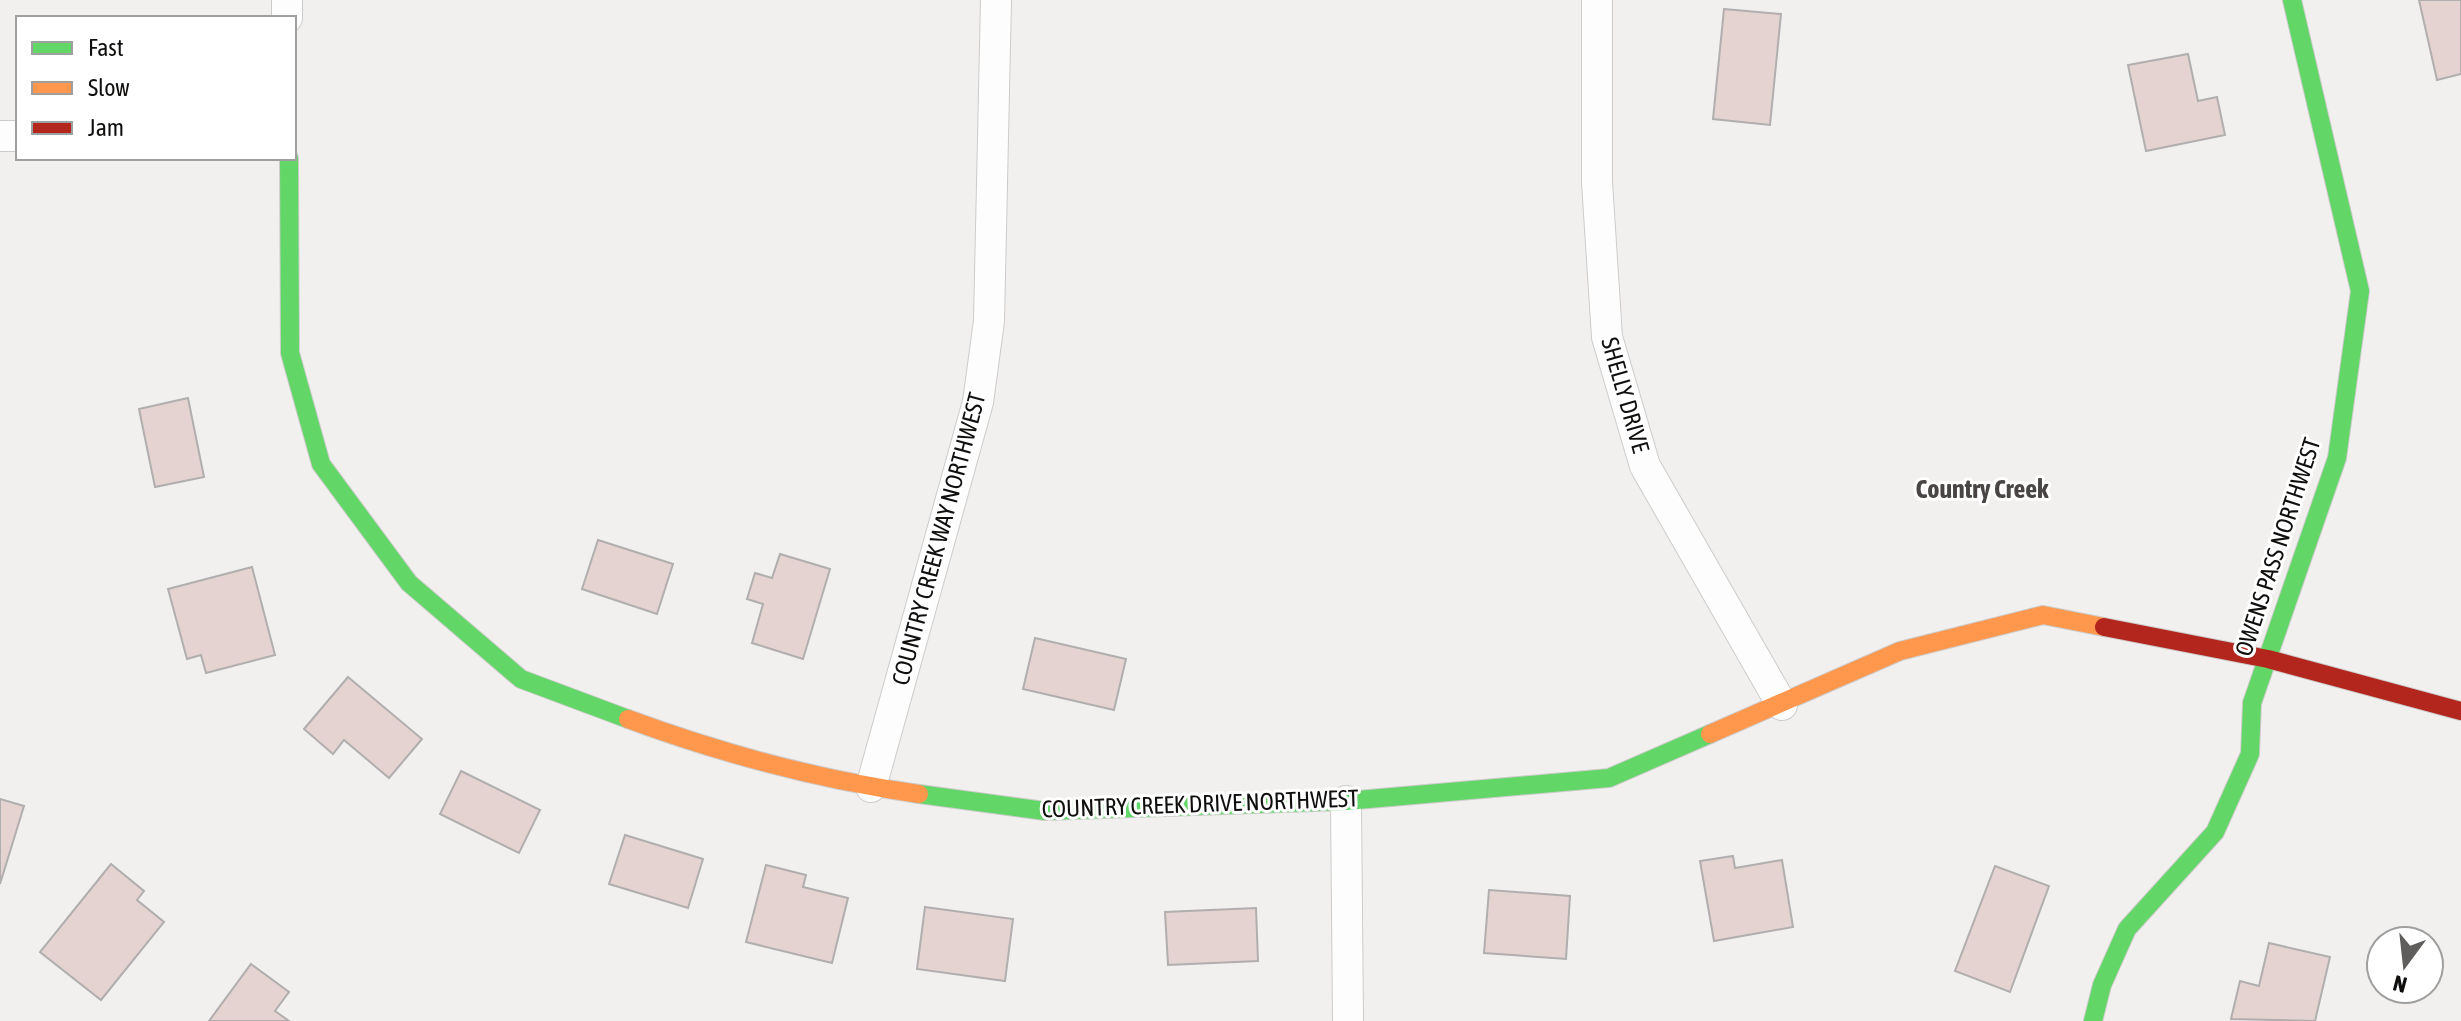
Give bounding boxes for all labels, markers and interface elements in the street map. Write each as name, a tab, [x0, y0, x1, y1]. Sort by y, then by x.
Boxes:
legend	[16, 16, 296, 160]
text: Fast	[88, 34, 124, 61]
text: Slow	[88, 74, 130, 101]
text: Jam	[88, 114, 124, 141]
street label: SHELLY DRIVE	[1596, 334, 1655, 456]
street label: COUNTRY CREEK WAY NORTHWEST	[886, 389, 991, 688]
street label: OWENS PASS NORTHWEST	[2229, 434, 2326, 659]
district label: Country Creek	[1916, 474, 2049, 504]
street label: COUNTRY CREEK DRIVE NORTHWEST	[1041, 784, 1359, 823]
north arrow	[2365, 925, 2445, 1005]
text: N	[2390, 970, 2409, 999]

